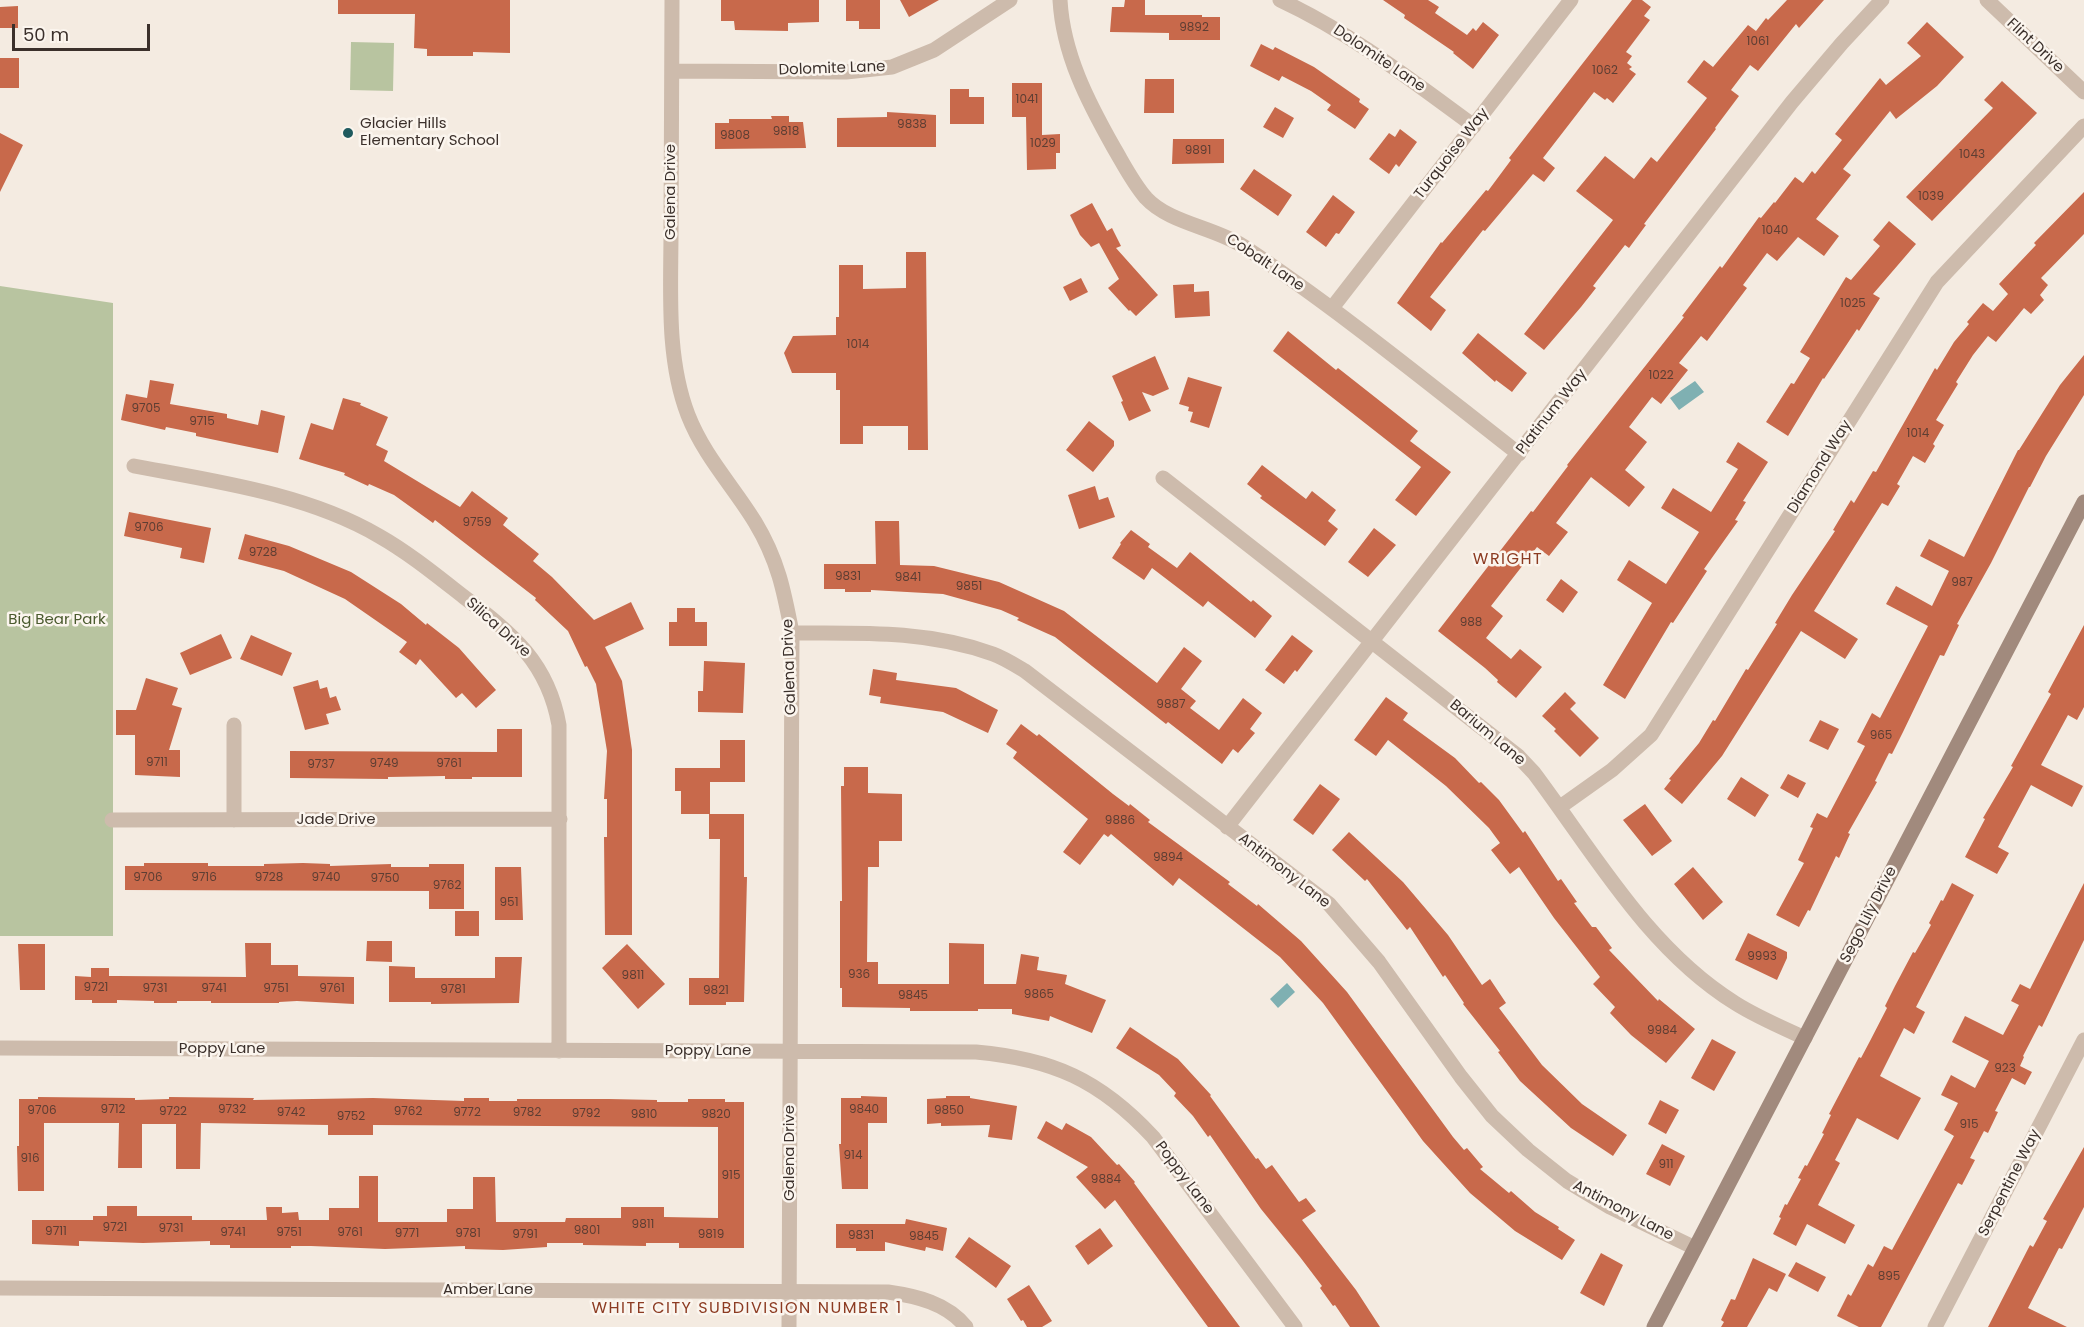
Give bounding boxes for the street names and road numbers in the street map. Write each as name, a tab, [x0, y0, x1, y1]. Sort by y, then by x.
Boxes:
street label: Flint Drive	[2003, 15, 2067, 77]
street label: Dolomite Lane	[1330, 22, 1428, 96]
street label: Dolomite Lane	[778, 58, 886, 80]
street label: Turquoise Way	[1411, 105, 1493, 203]
street label: Galena Drive	[662, 144, 680, 240]
street label: Cobalt Lane	[1223, 230, 1307, 296]
street label: Platinum Way	[1513, 366, 1591, 458]
street label: Diamond Way	[1784, 417, 1856, 517]
street label: Silica Drive	[462, 594, 534, 662]
street label: Galena Drive	[779, 619, 801, 715]
street label: Barium Lane	[1446, 696, 1528, 770]
street label: Jade Drive	[296, 811, 376, 829]
street label: Antimony Lane	[1235, 830, 1333, 912]
street label: Sego Lily Drive	[1837, 864, 1901, 966]
street label: Poppy Lane	[179, 1040, 265, 1058]
street label: Poppy Lane	[665, 1042, 751, 1060]
street label: Galena Drive	[781, 1105, 799, 1201]
street label: Serpentine Way	[1975, 1126, 2045, 1240]
street label: Poppy Lane	[1151, 1138, 1217, 1218]
street label: Antimony Lane	[1570, 1177, 1676, 1245]
street label: Amber Lane	[443, 1281, 533, 1299]

